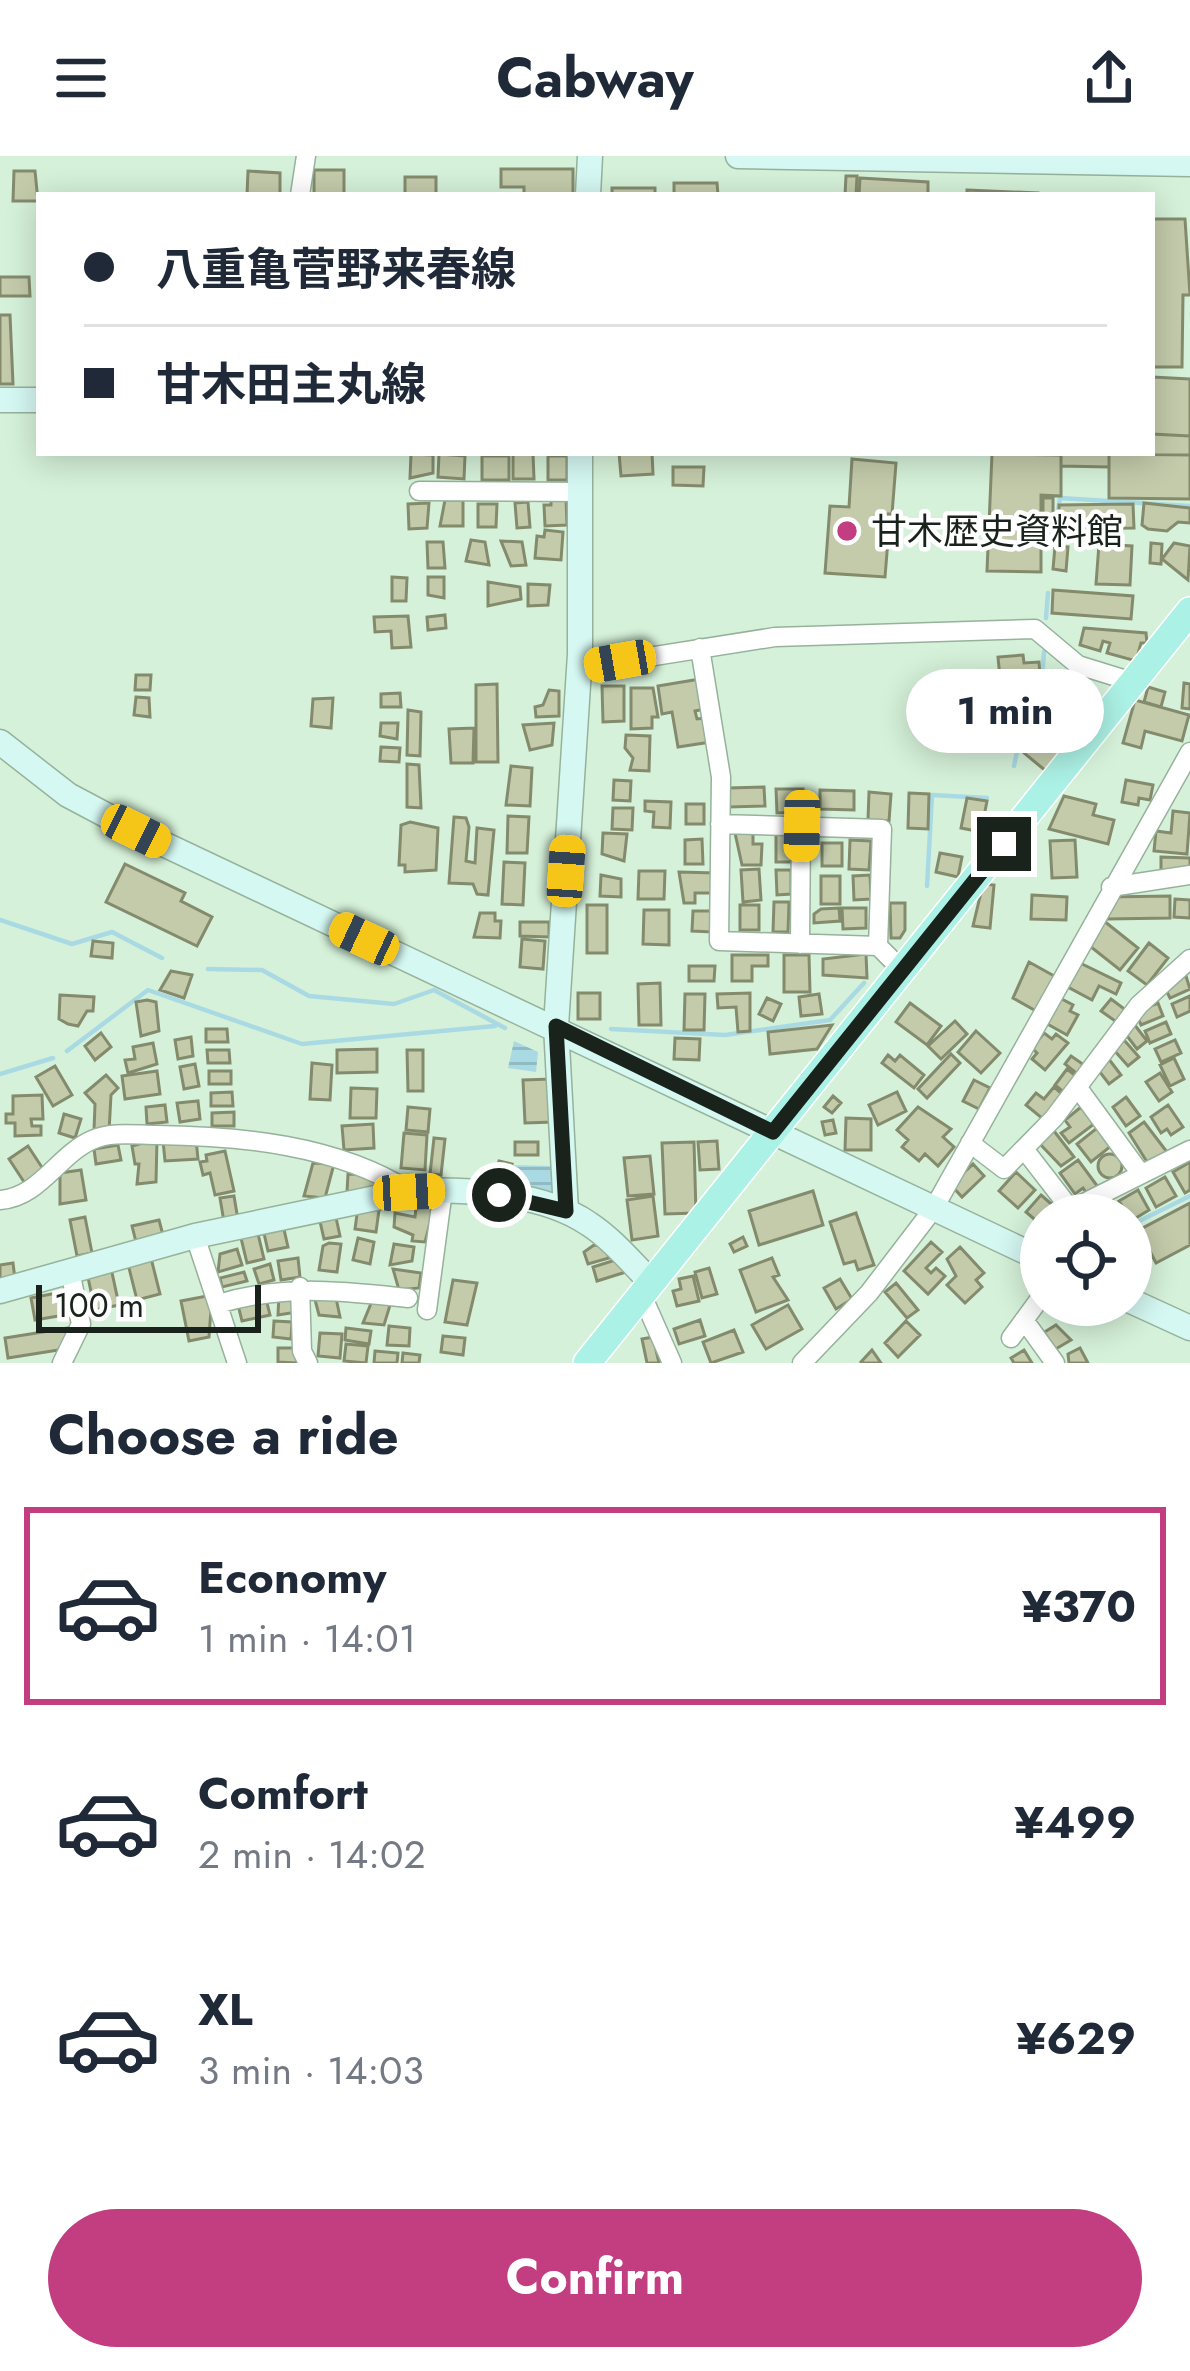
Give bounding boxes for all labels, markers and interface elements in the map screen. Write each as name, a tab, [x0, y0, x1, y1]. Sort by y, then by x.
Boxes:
text: Cabway	[496, 39, 694, 117]
icon: menu	[48, 45, 114, 111]
icon: share	[1076, 45, 1142, 111]
text: 八重亀菅野来春線	[156, 237, 516, 302]
text: 甘木田主丸線	[156, 352, 426, 417]
place label: 甘木歴史資料館	[871, 505, 1123, 557]
marker: 甘木歴史資料館	[834, 518, 860, 544]
car	[581, 637, 659, 685]
callout: 1 min	[905, 670, 1103, 754]
text: 1 min	[957, 682, 1053, 739]
car	[783, 790, 821, 862]
car	[96, 799, 176, 863]
route end	[977, 817, 1031, 871]
car	[546, 834, 586, 908]
car	[324, 907, 404, 971]
route start	[472, 1168, 526, 1222]
car	[372, 1172, 446, 1212]
map controls	[1020, 1194, 1152, 1326]
button: locate	[1020, 1194, 1152, 1326]
scale bar	[36, 1279, 261, 1332]
text: 100 m	[54, 1282, 144, 1329]
text: Choose a ride	[48, 1396, 399, 1474]
text: Economy	[198, 1545, 386, 1610]
icon: car	[54, 1552, 162, 1660]
text: ¥370	[1022, 1574, 1136, 1639]
text: 1 min · 14:01	[198, 1610, 416, 1667]
text: Comfort	[198, 1761, 368, 1826]
icon: car	[54, 1768, 162, 1876]
text: ¥499	[1014, 1790, 1136, 1855]
text: 2 min · 14:02	[198, 1826, 426, 1883]
text: XL	[198, 1977, 253, 2042]
icon: car	[54, 1984, 162, 2092]
text: ¥629	[1016, 2006, 1136, 2071]
text: 3 min · 14:03	[198, 2042, 424, 2099]
button: Confirm	[48, 2209, 1142, 2347]

